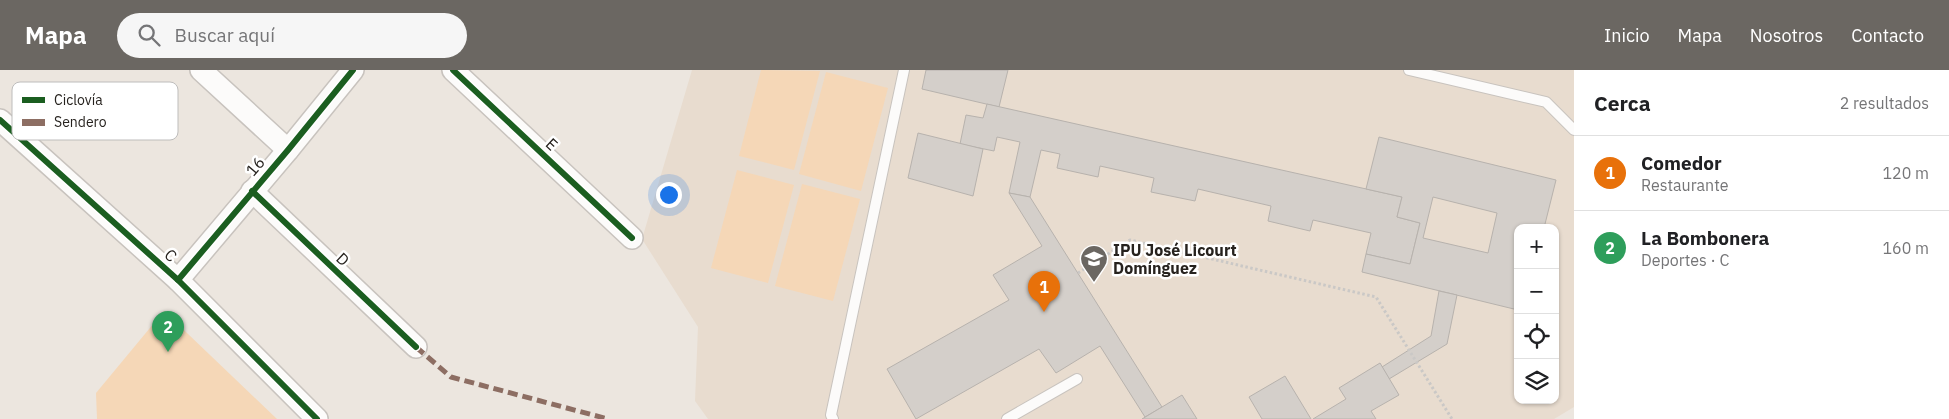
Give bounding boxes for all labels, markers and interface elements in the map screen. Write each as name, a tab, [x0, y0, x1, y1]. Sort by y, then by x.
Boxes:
search box	[117, 13, 467, 58]
text: Mapa	[25, 19, 87, 51]
icon: search	[135, 21, 163, 49]
text: Buscar aquí	[175, 23, 275, 47]
text: Inicio	[1604, 24, 1650, 47]
text: Mapa	[1678, 24, 1722, 47]
text: Nosotros	[1750, 24, 1823, 47]
text: Contacto	[1851, 24, 1924, 47]
legend	[12, 82, 178, 140]
text: Cerca	[1594, 89, 1651, 117]
text: Ciclovía	[54, 91, 103, 109]
text: 2 resultados	[1840, 93, 1929, 113]
text: Sendero	[54, 113, 107, 131]
street label: E	[542, 134, 562, 154]
text: Comedor	[1641, 151, 1722, 175]
street label: 16	[241, 152, 269, 180]
text: 1	[1605, 163, 1615, 183]
text: 120 m	[1882, 163, 1929, 183]
text: Restaurante	[1641, 175, 1729, 195]
your location	[656, 182, 682, 208]
map controls	[1514, 224, 1559, 404]
button: +	[1514, 224, 1559, 269]
text: La Bombonera	[1641, 226, 1769, 250]
text: 2	[1605, 238, 1615, 258]
text: 160 m	[1882, 238, 1929, 258]
place label: IPU José Licourt Domínguez	[1113, 240, 1237, 278]
street label: C	[161, 244, 181, 266]
school or university icon: IPU José Licourt Domínguez	[1079, 244, 1109, 283]
street label: D	[332, 248, 354, 270]
text: Deportes · C	[1641, 250, 1730, 270]
button: −	[1514, 269, 1559, 314]
pin: 1	[1028, 271, 1060, 312]
pin: 2	[152, 311, 184, 352]
button: locate	[1514, 314, 1559, 359]
button: layers	[1514, 359, 1559, 404]

